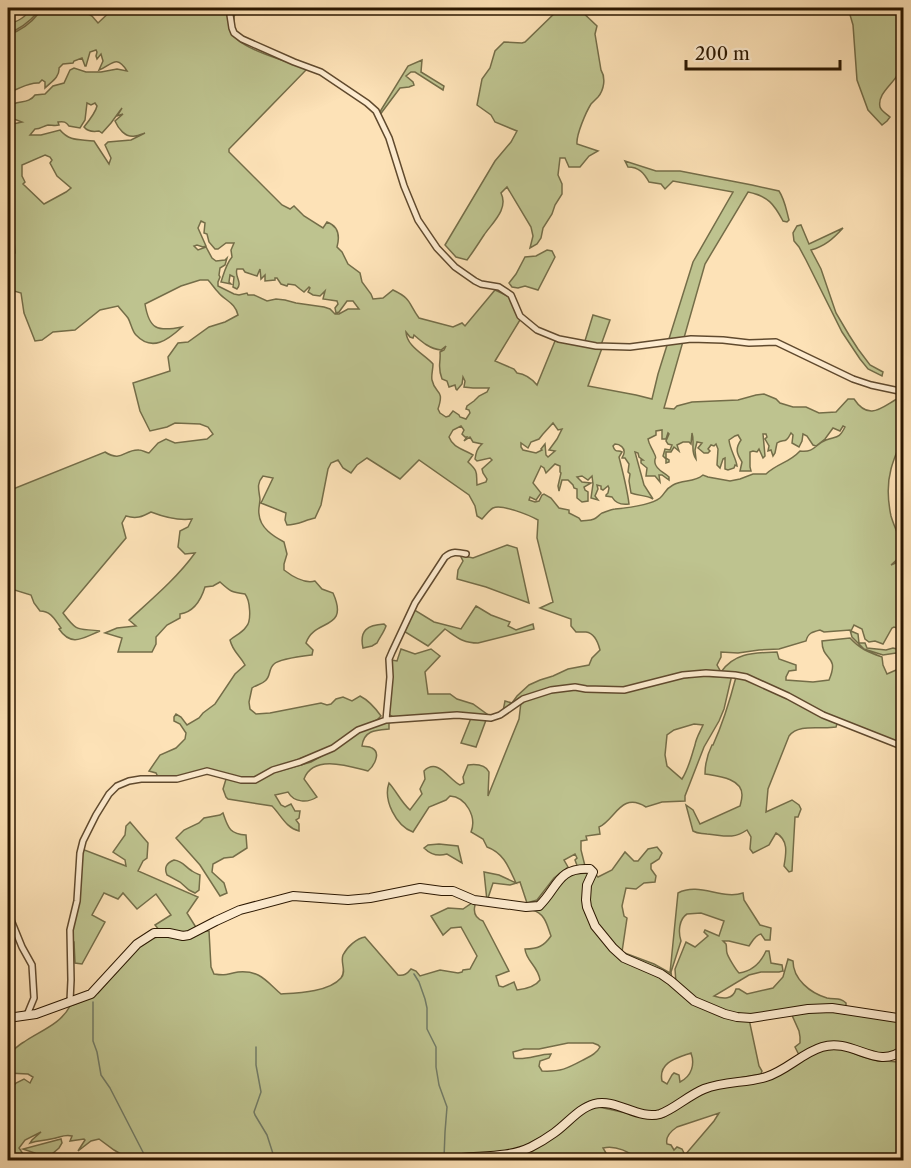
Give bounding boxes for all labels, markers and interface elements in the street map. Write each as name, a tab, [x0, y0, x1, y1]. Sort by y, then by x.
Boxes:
scale bar	[686, 33, 840, 71]
text: 200 m	[695, 43, 750, 65]

